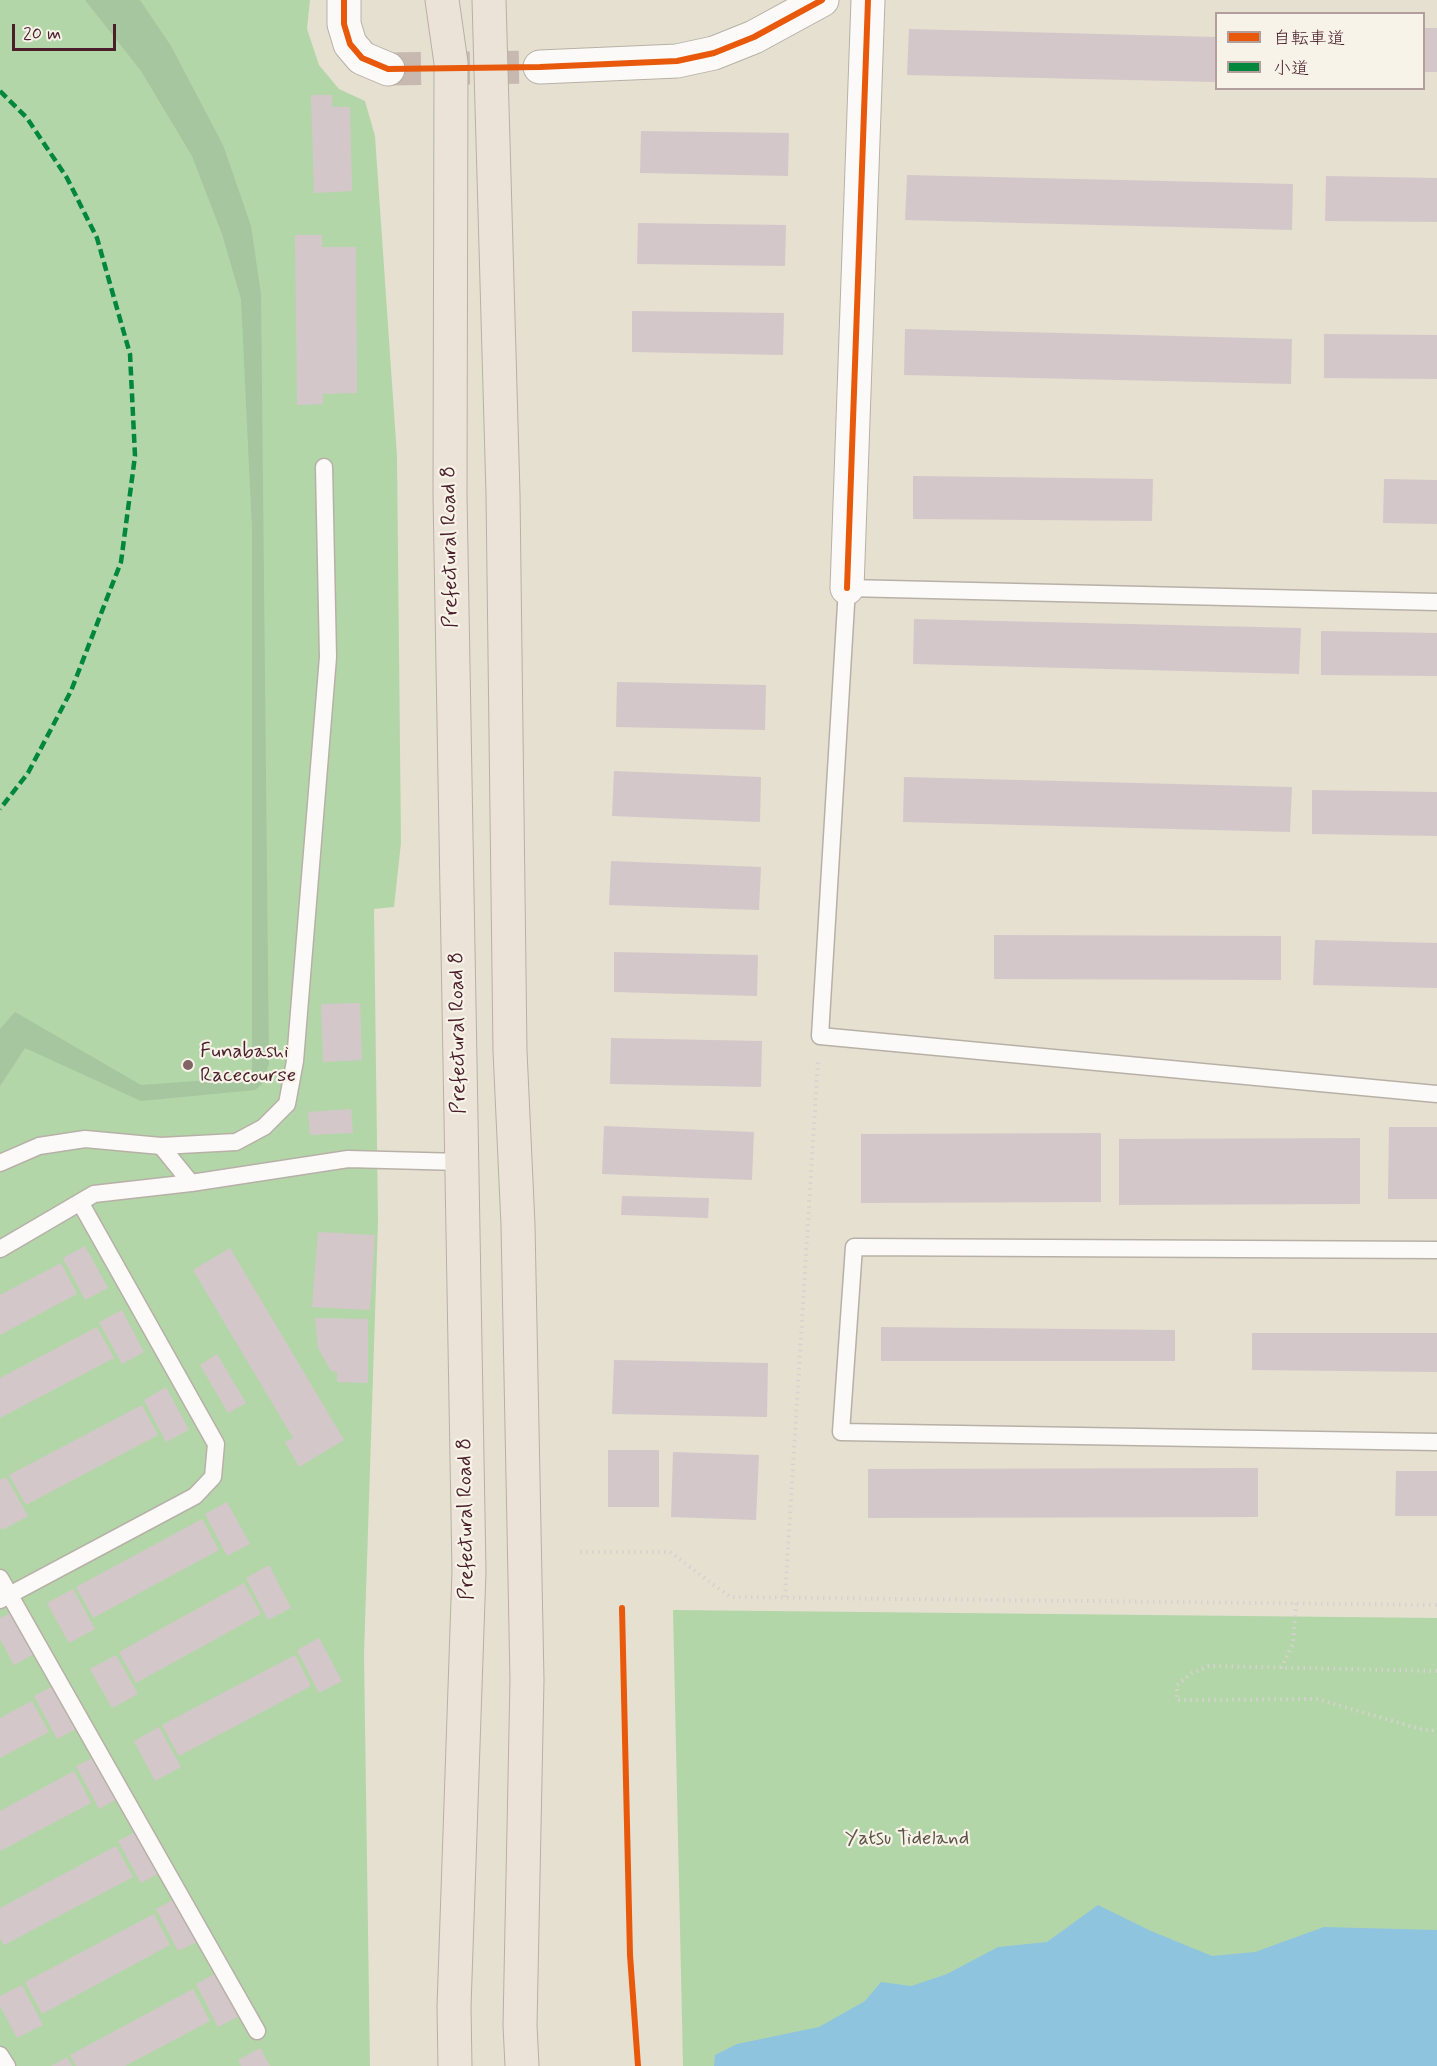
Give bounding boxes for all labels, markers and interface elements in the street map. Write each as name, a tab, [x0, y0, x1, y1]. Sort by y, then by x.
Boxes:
scale bar	[15, 12, 118, 50]
legend	[1215, 12, 1425, 90]
text: 20 m	[23, 22, 61, 46]
text: 自転車道	[1273, 27, 1345, 51]
text: 小道	[1273, 57, 1309, 81]
street label: Prefectural Road 8	[437, 466, 465, 628]
street label: Prefectural Road 8	[445, 952, 473, 1114]
place label: Funabashi Racecourse	[200, 1040, 296, 1090]
marker: Funabashi Racecourse	[181, 1058, 195, 1072]
street label: Prefectural Road 8	[453, 1438, 481, 1600]
park label: Yatsu Tideland	[845, 1827, 969, 1853]

